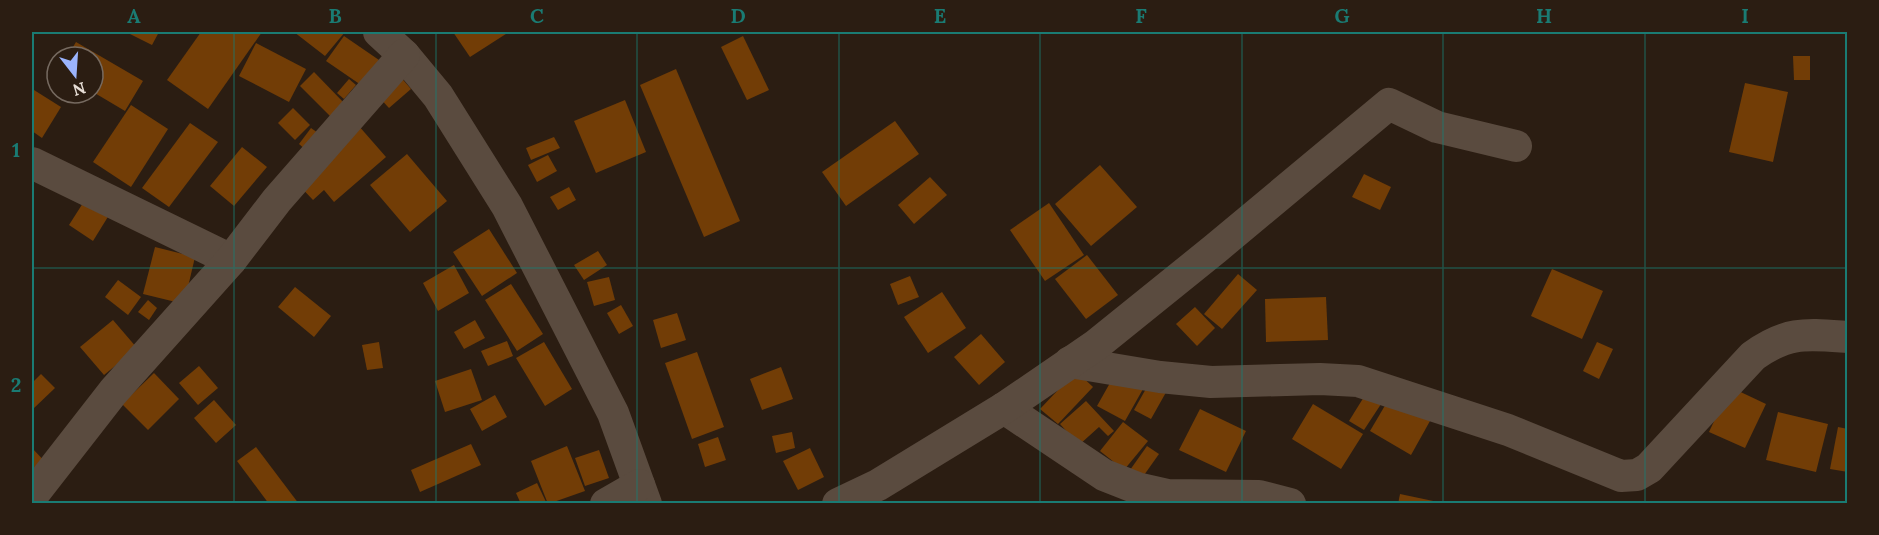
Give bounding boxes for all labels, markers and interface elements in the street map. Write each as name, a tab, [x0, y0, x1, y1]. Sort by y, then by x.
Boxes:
text: A	[127, 3, 141, 28]
text: B	[328, 3, 342, 28]
text: C	[530, 3, 544, 28]
text: D	[730, 3, 746, 28]
text: E	[934, 3, 946, 28]
text: F	[1135, 3, 1147, 28]
text: G	[1334, 3, 1350, 28]
text: H	[1536, 3, 1552, 28]
text: I	[1741, 3, 1749, 28]
north arrow	[45, 45, 105, 105]
text: N	[71, 78, 88, 101]
text: 1	[12, 137, 20, 162]
text: 2	[11, 372, 21, 397]

